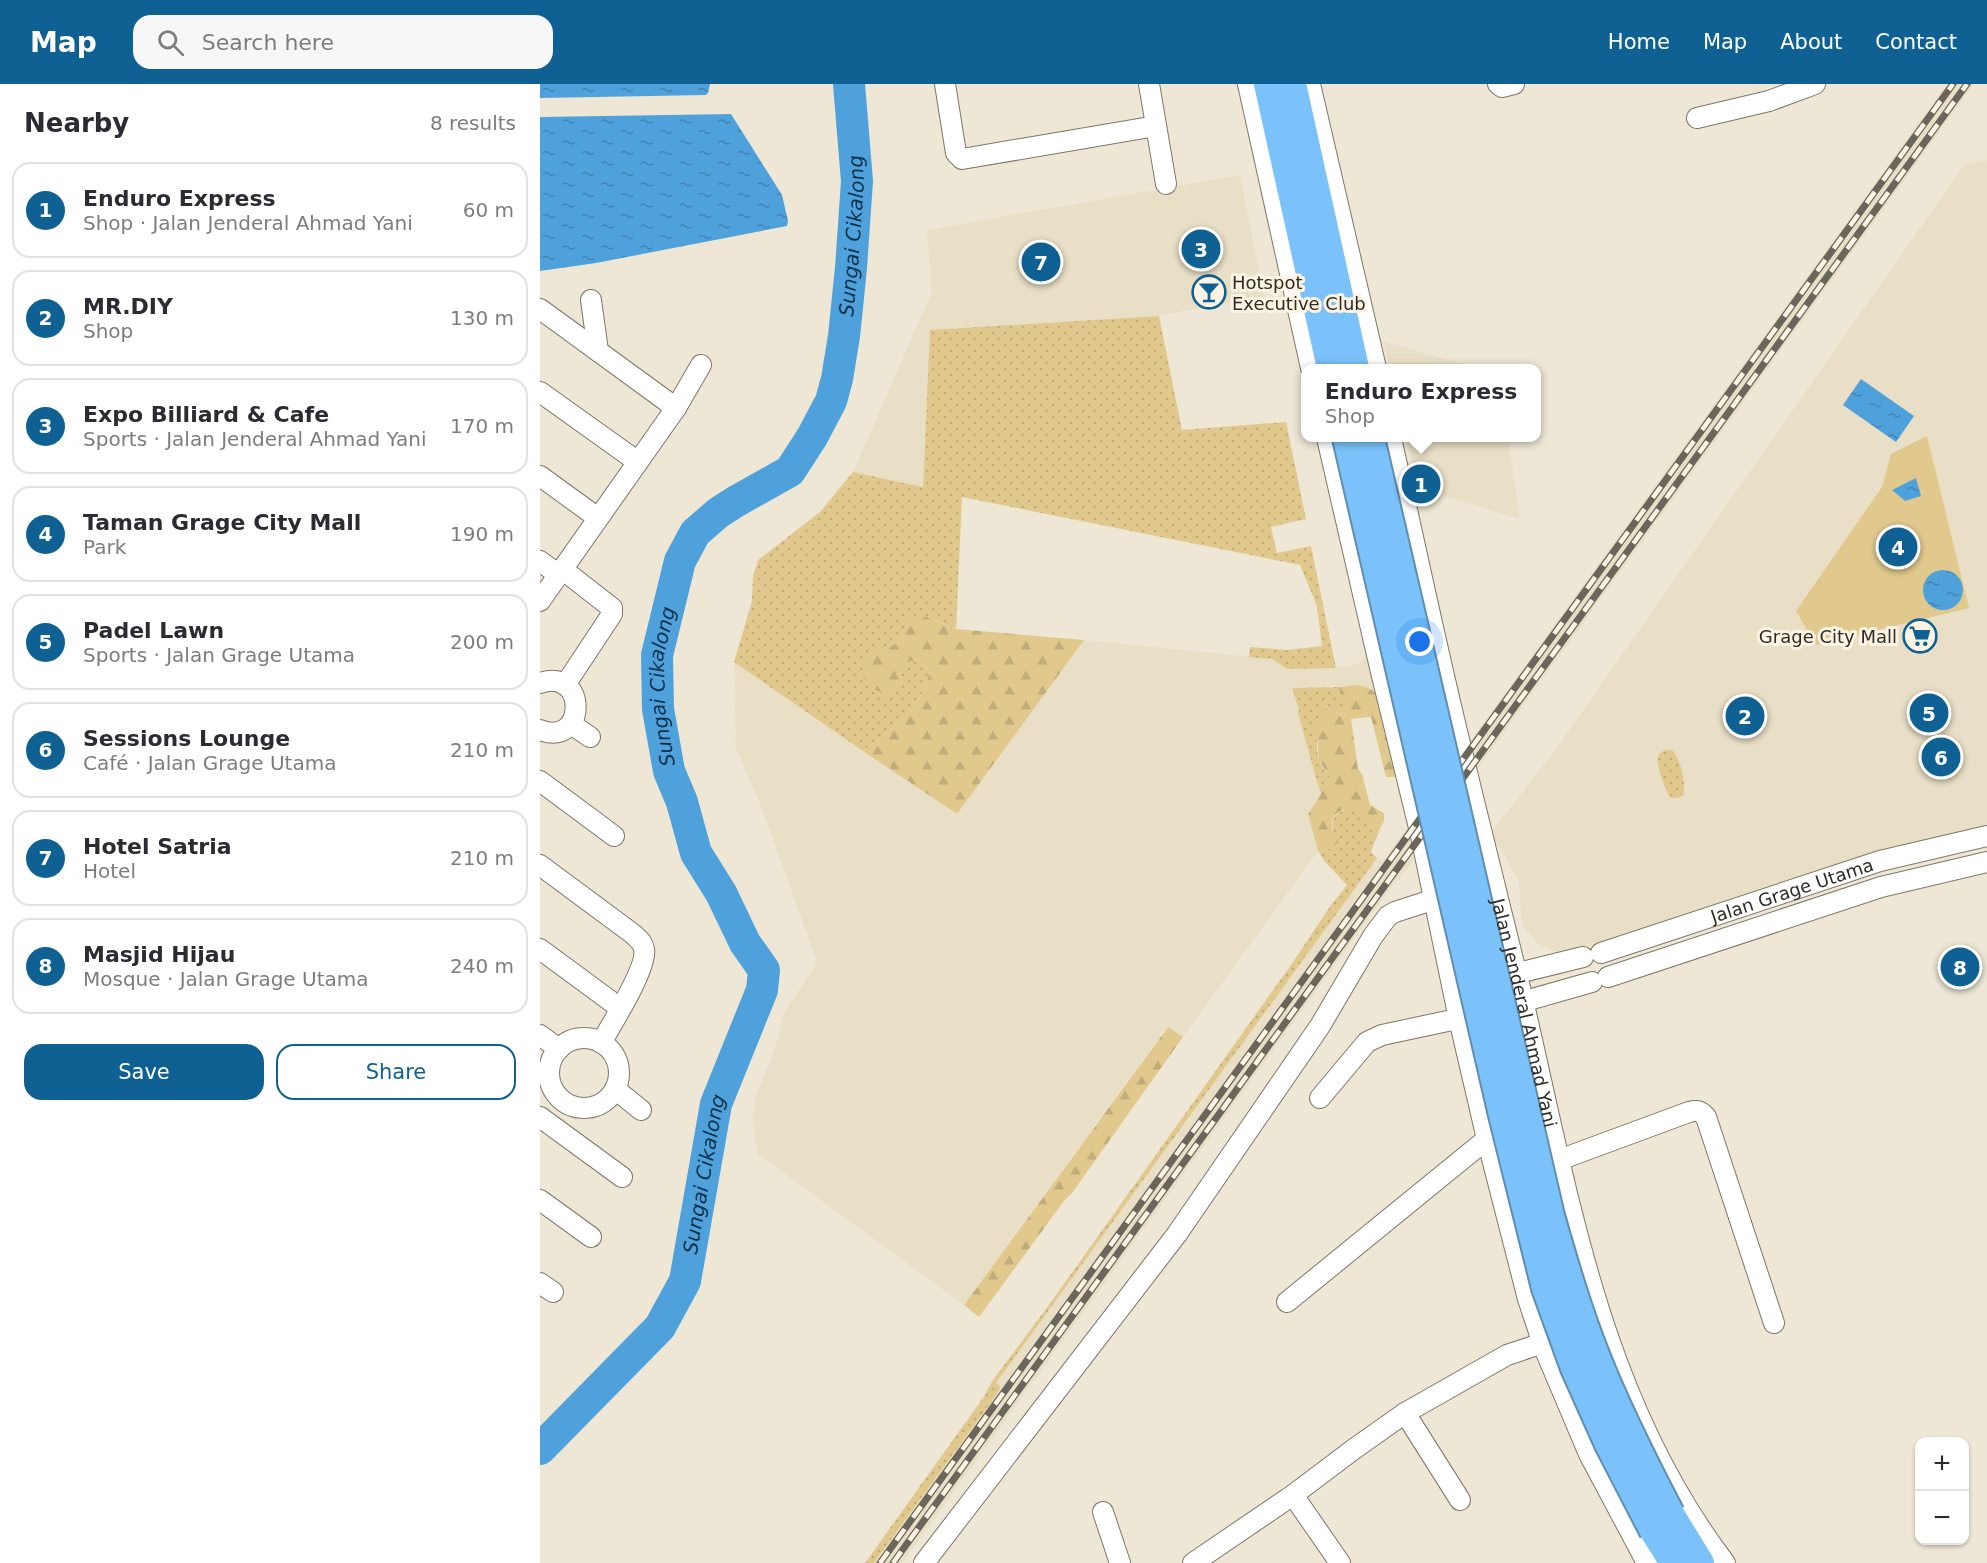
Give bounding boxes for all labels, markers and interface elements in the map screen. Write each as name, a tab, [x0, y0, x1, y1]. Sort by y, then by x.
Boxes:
search box	[133, 15, 553, 69]
text: Map	[30, 26, 97, 59]
icon: search	[154, 26, 187, 59]
text: Search here	[202, 30, 334, 55]
text: Home	[1608, 30, 1670, 54]
text: Map	[1703, 30, 1747, 54]
text: About	[1780, 30, 1842, 54]
text: Contact	[1875, 30, 1957, 54]
text: Nearby	[24, 108, 129, 138]
text: 8 results	[430, 111, 516, 135]
water label: Sungai Cikalong	[834, 154, 869, 317]
text: Enduro Express	[83, 186, 276, 211]
text: 1	[39, 198, 52, 222]
text: 60 m	[463, 198, 514, 222]
text: Shop · Jalan Jenderal Ahmad Yani	[83, 211, 413, 235]
pin: 3	[1182, 226, 1220, 272]
pin: 7	[1022, 240, 1060, 285]
place label: Hotspot Executive Club	[1232, 272, 1366, 314]
bar icon: Hotspot Executive Club	[1191, 274, 1227, 310]
text: MR.DIY	[83, 294, 173, 319]
text: 2	[39, 306, 52, 330]
text: 130 m	[450, 306, 514, 330]
text: Shop	[83, 319, 133, 343]
popup	[1301, 364, 1541, 442]
text: Enduro Express	[1325, 379, 1517, 404]
text: Expo Billiard & Cafe	[83, 402, 329, 427]
text: Shop	[1325, 404, 1375, 428]
text: 3	[39, 414, 52, 438]
text: 170 m	[450, 414, 514, 438]
text: Sports · Jalan Jenderal Ahmad Yani	[83, 427, 427, 451]
pin: 1	[1402, 462, 1440, 506]
text: Taman Grage City Mall	[83, 510, 361, 535]
text: 4	[39, 522, 52, 546]
text: 190 m	[450, 522, 514, 546]
pin: 4	[1878, 524, 1918, 570]
text: Park	[83, 535, 126, 559]
water label: Sungai Cikalong	[644, 604, 680, 768]
text: Padel Lawn	[83, 618, 224, 643]
supermarket icon: Grage City Mall	[1902, 618, 1938, 654]
place label: Grage City Mall	[1759, 626, 1897, 647]
your location	[1405, 627, 1434, 656]
text: 5	[39, 630, 52, 654]
text: 200 m	[450, 630, 514, 654]
text: Sports · Jalan Grage Utama	[83, 643, 355, 667]
pin: 5	[1910, 690, 1948, 736]
pin: 2	[1726, 694, 1764, 738]
text: Sessions Lounge	[83, 726, 290, 751]
pin: 6	[1922, 734, 1960, 780]
text: 6	[39, 738, 52, 762]
text: 210 m	[450, 738, 514, 762]
text: Café · Jalan Grage Utama	[83, 751, 336, 775]
text: Hotel Satria	[83, 834, 232, 859]
text: 7	[39, 846, 52, 870]
text: 210 m	[450, 846, 514, 870]
street label: Jalan Grage Utama	[1707, 853, 1876, 927]
text: Hotel	[83, 859, 136, 883]
street label: Jalan Jenderal Ahmad Yani	[1488, 895, 1562, 1129]
text: Masjid Hijau	[83, 942, 235, 967]
pin: 8	[1940, 944, 1980, 990]
text: 8	[39, 954, 52, 978]
text: 240 m	[450, 954, 514, 978]
text: Mosque · Jalan Grage Utama	[83, 967, 368, 991]
button: Save	[24, 1044, 264, 1100]
button: Share	[276, 1044, 516, 1100]
water label: Sungai Cikalong	[678, 1091, 731, 1256]
map controls	[1915, 1437, 1969, 1545]
button: +	[1915, 1437, 1969, 1491]
button: −	[1915, 1491, 1969, 1545]

